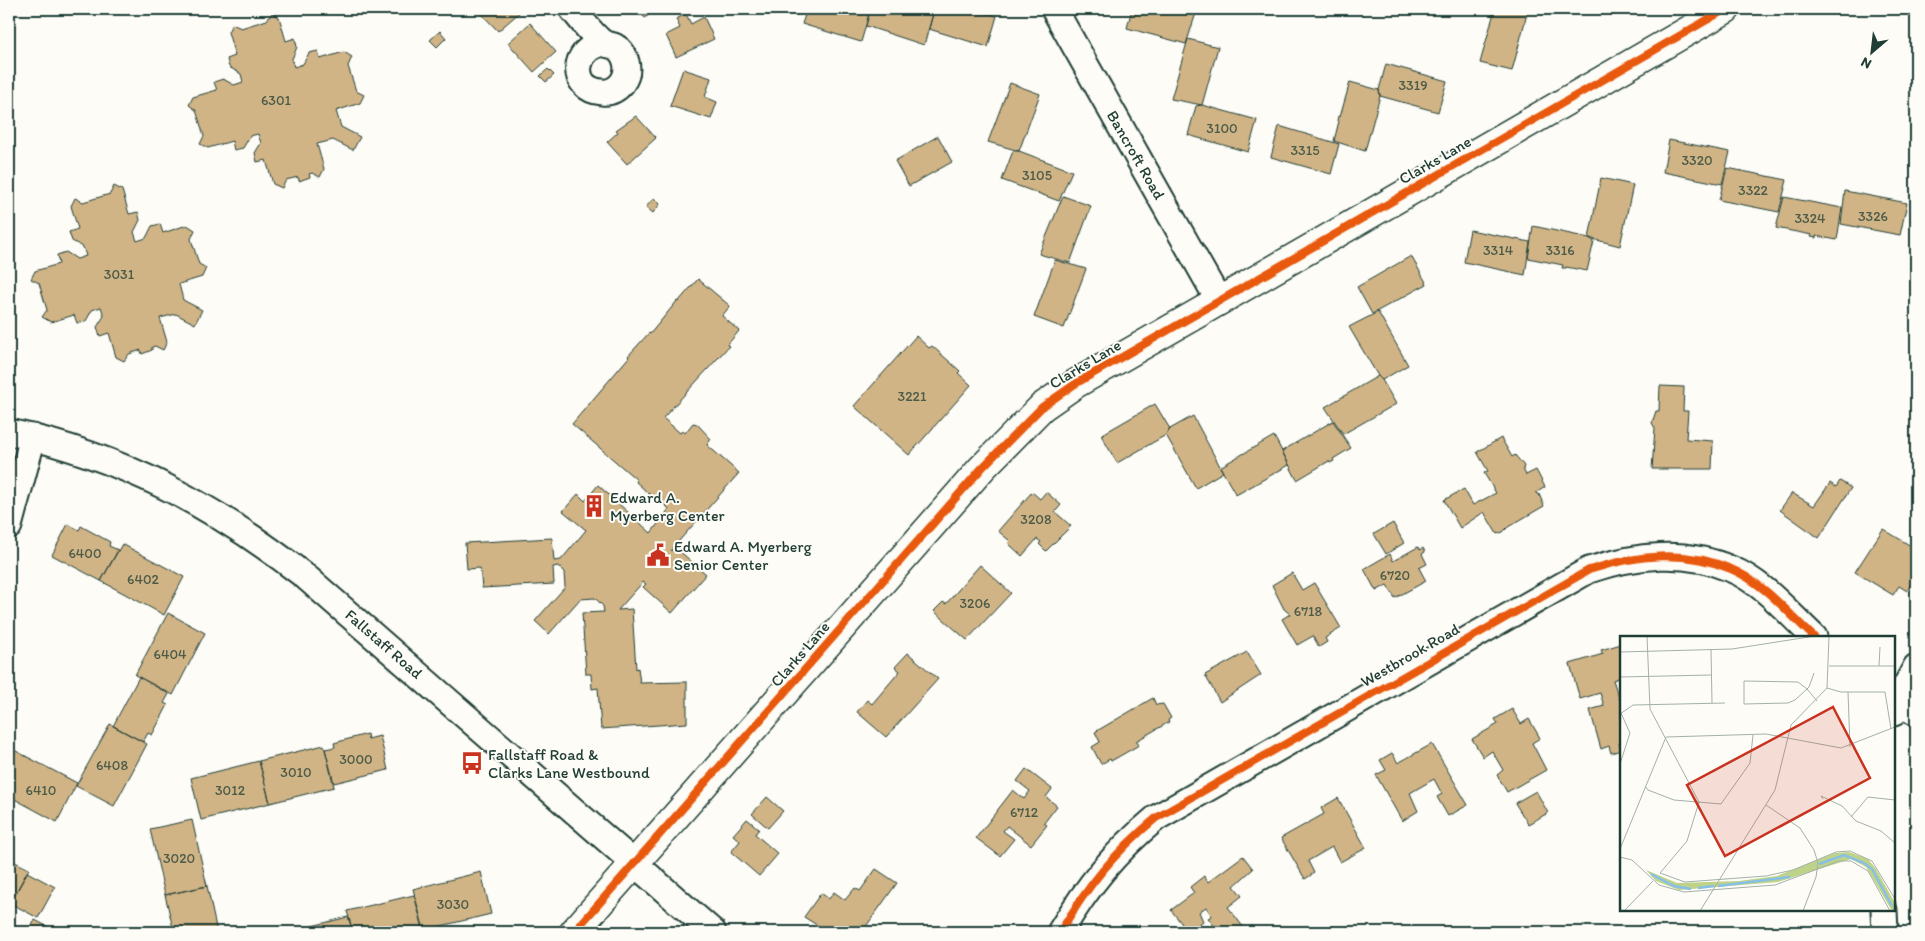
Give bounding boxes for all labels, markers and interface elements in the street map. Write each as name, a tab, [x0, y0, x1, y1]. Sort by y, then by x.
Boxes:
north arrow	[1848, 28, 1898, 78]
text: N	[1858, 53, 1874, 73]
house number: 3319	[1398, 77, 1428, 94]
house number: 6301	[261, 92, 292, 109]
street label: Bancroft Road	[1103, 107, 1169, 203]
house number: 3100	[1206, 120, 1238, 137]
street label: Clarks Lane	[1395, 132, 1475, 188]
house number: 3315	[1290, 142, 1320, 159]
house number: 3320	[1681, 152, 1713, 169]
house number: 3105	[1022, 167, 1052, 184]
house number: 3322	[1738, 182, 1769, 199]
house number: 3326	[1858, 208, 1888, 225]
house number: 3324	[1794, 210, 1826, 227]
house number: 3314	[1483, 242, 1514, 259]
house number: 3316	[1545, 242, 1575, 259]
house number: 3031	[104, 266, 135, 283]
street label: Clarks Lane	[1046, 335, 1125, 393]
house number: 3221	[898, 388, 927, 405]
place label: Edward A. Myerberg Center	[610, 488, 725, 525]
building icon: Edward A. Myerberg Center	[581, 493, 607, 519]
house number: 3208	[1020, 511, 1052, 528]
place label: Edward A. Myerberg Senior Center	[674, 537, 812, 574]
public building icon: Edward A. Myerberg Senior Center	[645, 542, 671, 568]
house number: 6400	[68, 545, 102, 562]
house number: 6720	[1380, 567, 1410, 584]
house number: 6402	[127, 571, 160, 588]
house number: 3206	[959, 595, 991, 612]
house number: 6718	[1294, 603, 1323, 620]
street label: Fallstaff Road	[341, 605, 427, 683]
street label: Clarks Lane	[766, 617, 834, 691]
street label: Westbrook Road	[1357, 619, 1463, 691]
inset map	[1620, 636, 1895, 911]
house number: 6404	[154, 646, 187, 663]
place label: Fallstaff Road & Clarks Lane Westbound	[488, 745, 650, 782]
bus stop icon: Fallstaff Road & Clarks Lane Westbound	[459, 750, 485, 776]
house number: 3000	[339, 751, 373, 768]
house number: 6408	[96, 757, 128, 774]
house number: 3010	[280, 764, 312, 781]
house number: 6410	[26, 782, 56, 799]
house number: 3012	[215, 782, 246, 799]
house number: 6712	[1010, 804, 1039, 821]
house number: 3020	[163, 850, 195, 867]
house number: 3030	[437, 896, 469, 913]

